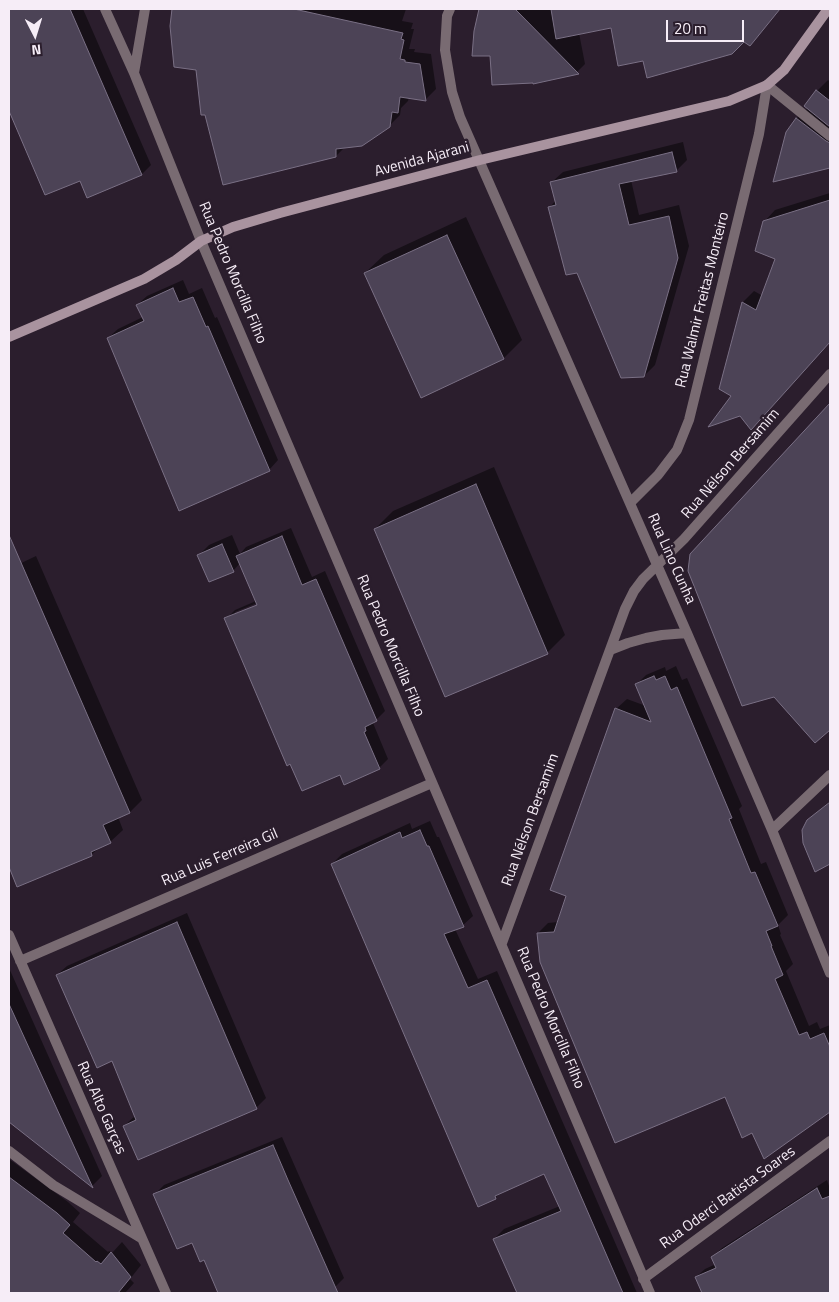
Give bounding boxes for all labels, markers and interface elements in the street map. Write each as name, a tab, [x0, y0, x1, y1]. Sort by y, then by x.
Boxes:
north arrow	[10, 10, 60, 60]
scale bar	[669, 10, 746, 42]
text: 20 m	[674, 17, 707, 40]
text: N	[31, 40, 42, 61]
street label: Avenida Ajarani	[373, 139, 471, 181]
street label: Rua Pedro Morcilla Filho	[194, 199, 270, 347]
street label: Rua Walmir Freitas Monteiro	[672, 210, 734, 390]
street label: Rua Nélson Bersamim	[678, 405, 784, 523]
street label: Rua Lino Cunha	[643, 511, 699, 607]
street label: Rua Pedro Morcilla Filho	[352, 572, 428, 720]
street label: Rua Nélson Bersamim	[499, 751, 563, 889]
street label: Rua Luis Ferreira Gil	[159, 825, 281, 891]
street label: Rua Pedro Morcilla Filho	[512, 944, 588, 1092]
street label: Rua Alto Garças	[73, 1059, 129, 1157]
street label: Rua Oderci Batista Soares	[657, 1143, 799, 1253]

